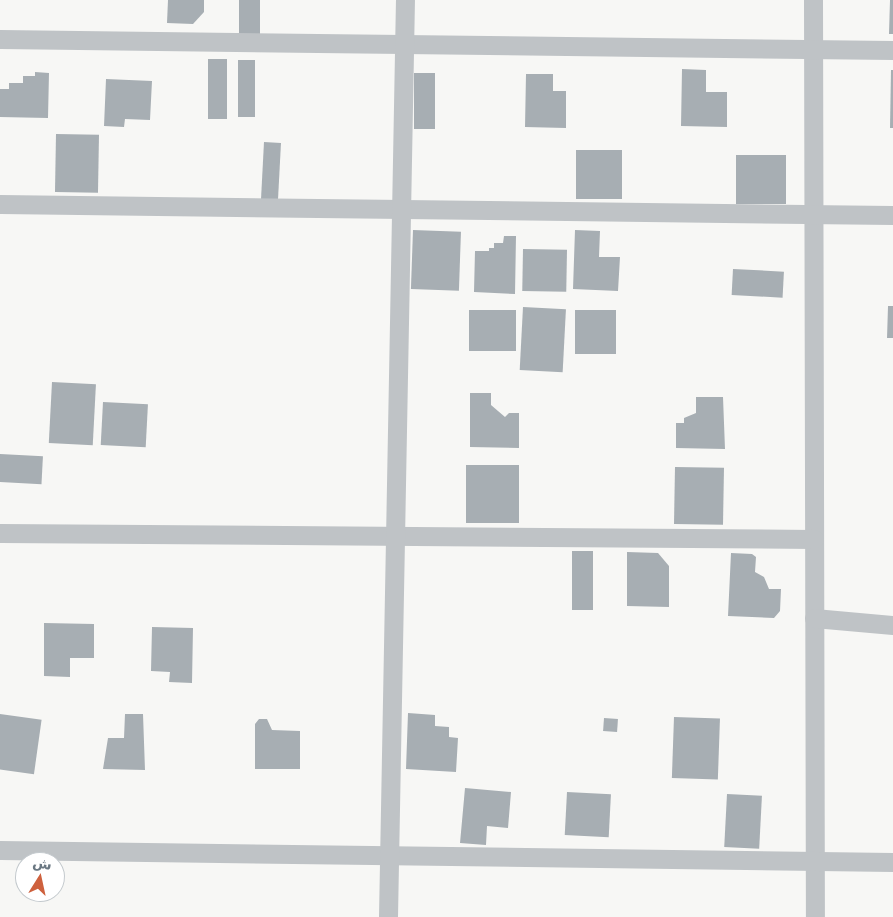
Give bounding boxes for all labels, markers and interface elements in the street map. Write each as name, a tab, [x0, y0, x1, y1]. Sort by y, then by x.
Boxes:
north arrow	[15, 852, 65, 902]
text: ش	[32, 854, 53, 873]

